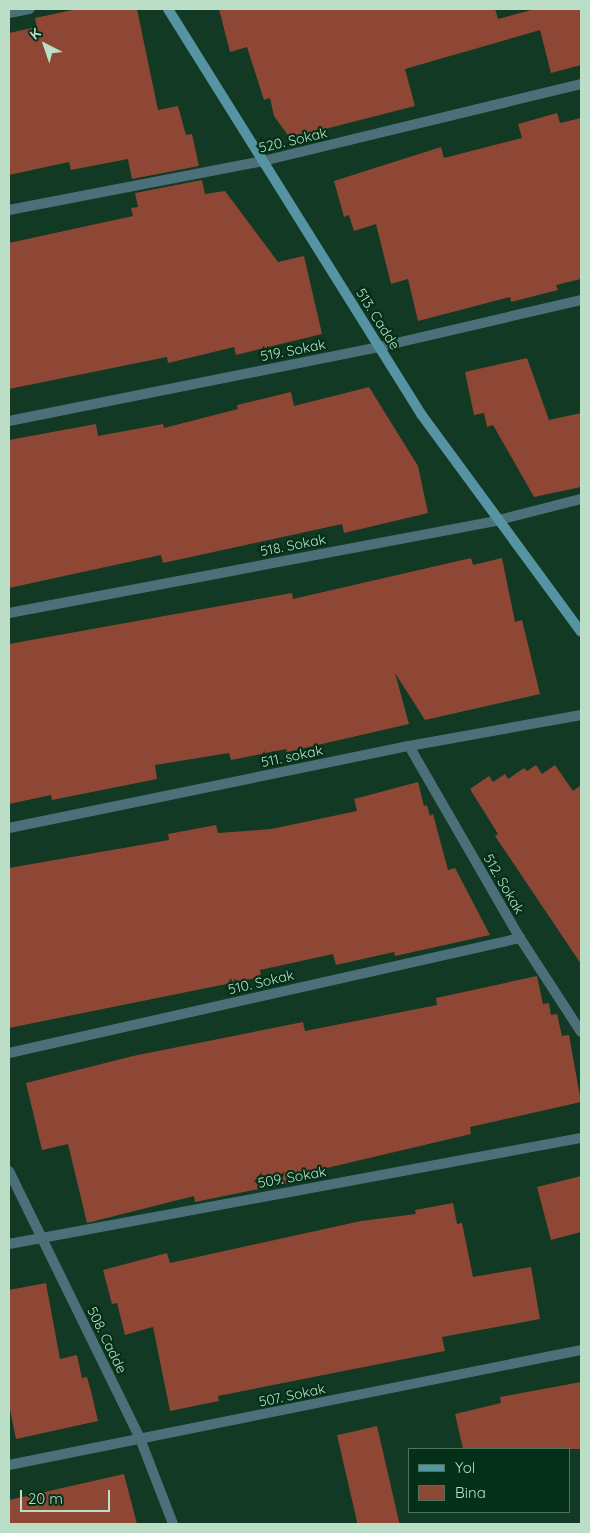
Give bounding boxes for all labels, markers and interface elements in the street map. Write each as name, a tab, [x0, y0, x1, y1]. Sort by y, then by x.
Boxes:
north arrow	[20, 20, 70, 70]
text: K	[26, 24, 45, 43]
street label: 520. Sokak	[257, 124, 329, 156]
street label: 513. Cadde	[353, 285, 403, 353]
street label: 519. Sokak	[259, 335, 327, 365]
street label: 518. Sokak	[259, 530, 327, 560]
street label: 511. sokak	[260, 741, 324, 771]
street label: 512. Sokak	[480, 851, 528, 917]
street label: 510. Sokak	[226, 966, 296, 998]
street label: 509. Sokak	[256, 1163, 328, 1191]
street label: 508. Cadde	[84, 1304, 130, 1376]
street label: 507. Sokak	[257, 1380, 327, 1410]
legend	[408, 1448, 570, 1513]
text: Yol	[455, 1458, 475, 1477]
scale bar	[22, 1480, 112, 1512]
text: Bina	[455, 1483, 486, 1502]
text: 20 m	[28, 1489, 63, 1508]

